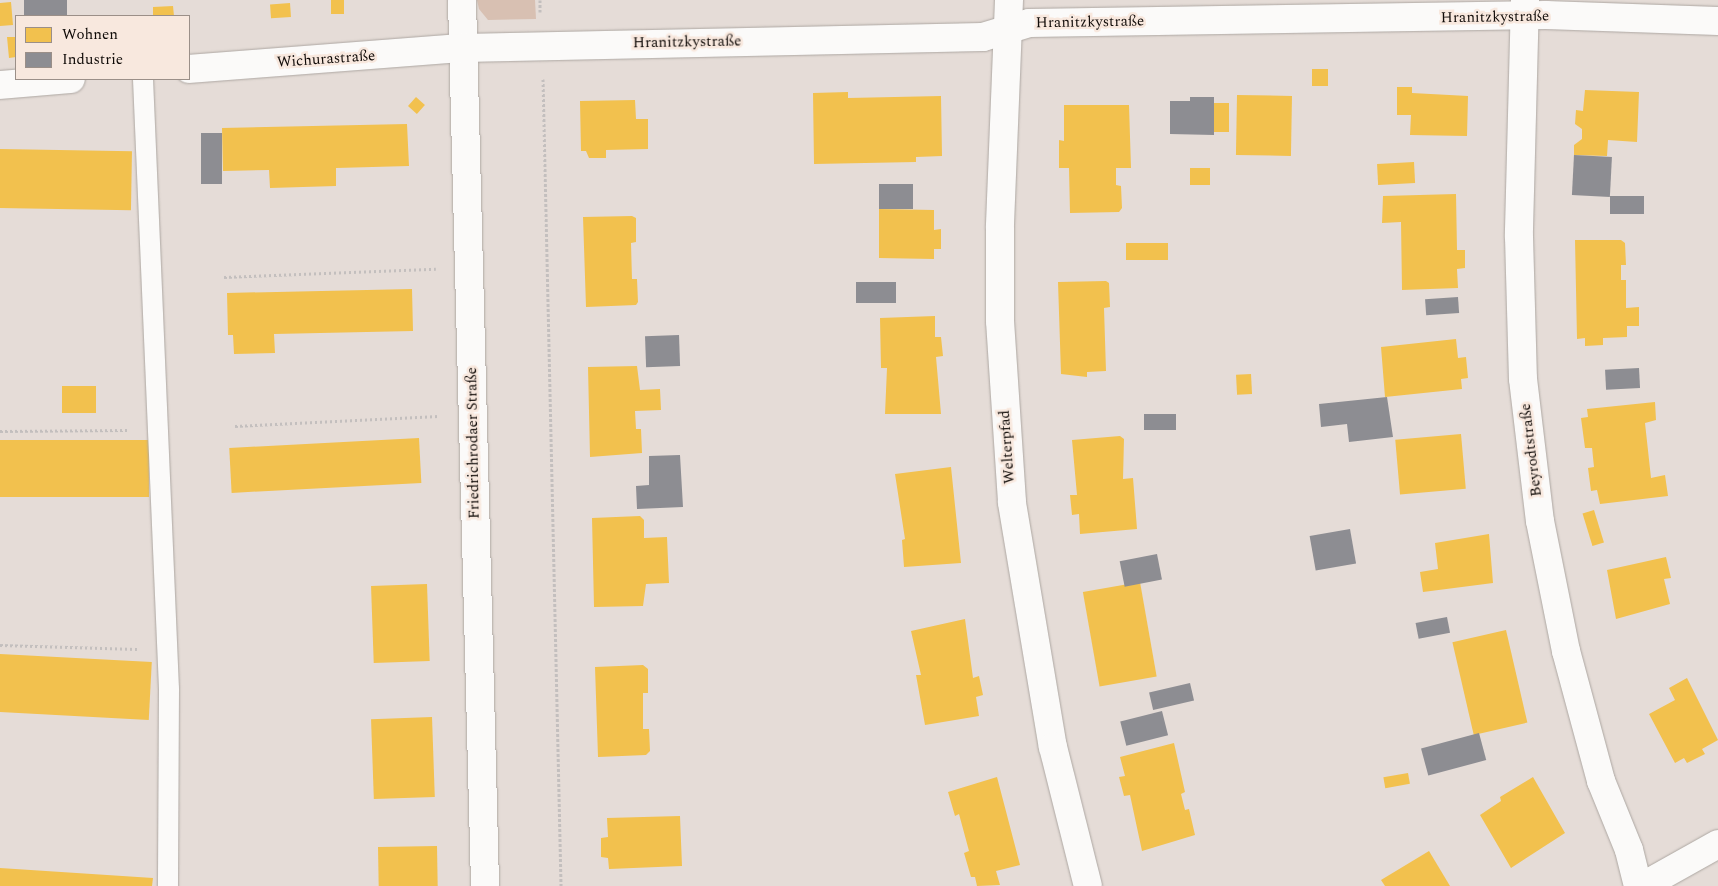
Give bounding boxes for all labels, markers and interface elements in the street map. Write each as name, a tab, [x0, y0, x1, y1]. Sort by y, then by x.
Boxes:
street label: Hranitzkystraße	[1441, 7, 1549, 27]
street label: Hranitzkystraße	[1036, 12, 1144, 32]
legend	[15, 15, 190, 80]
text: Wohnen	[62, 23, 118, 46]
street label: Hranitzkystraße	[633, 32, 741, 52]
street label: Wichurastraße	[276, 47, 376, 71]
text: Industrie	[62, 48, 123, 71]
street label: Friedrichrodaer Straße	[463, 367, 483, 519]
street label: Beyrodtstraße	[1516, 402, 1546, 498]
street label: Welterpfad	[995, 409, 1019, 485]

